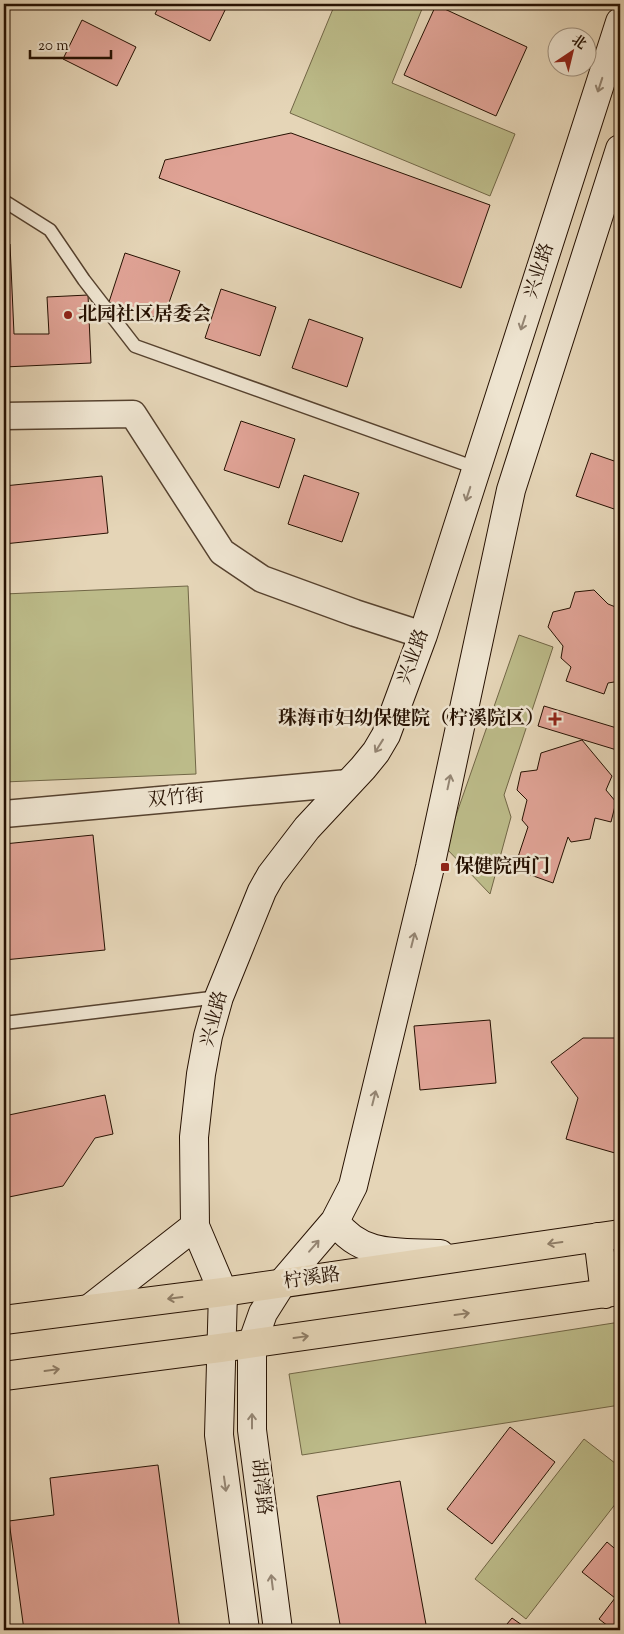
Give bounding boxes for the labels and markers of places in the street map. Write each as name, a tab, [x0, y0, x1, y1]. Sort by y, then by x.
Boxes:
place label: 北园社区居委会	[78, 302, 211, 329]
marker: 北园社区居委会	[62, 309, 74, 321]
place label: 珠海市妇幼保健院（柠溪院区）	[278, 706, 544, 733]
marker: 珠海市妇幼保健院（柠溪院区）	[548, 712, 562, 726]
place label: 保健院西门	[455, 854, 550, 881]
marker: 保健院西门	[439, 861, 451, 873]

